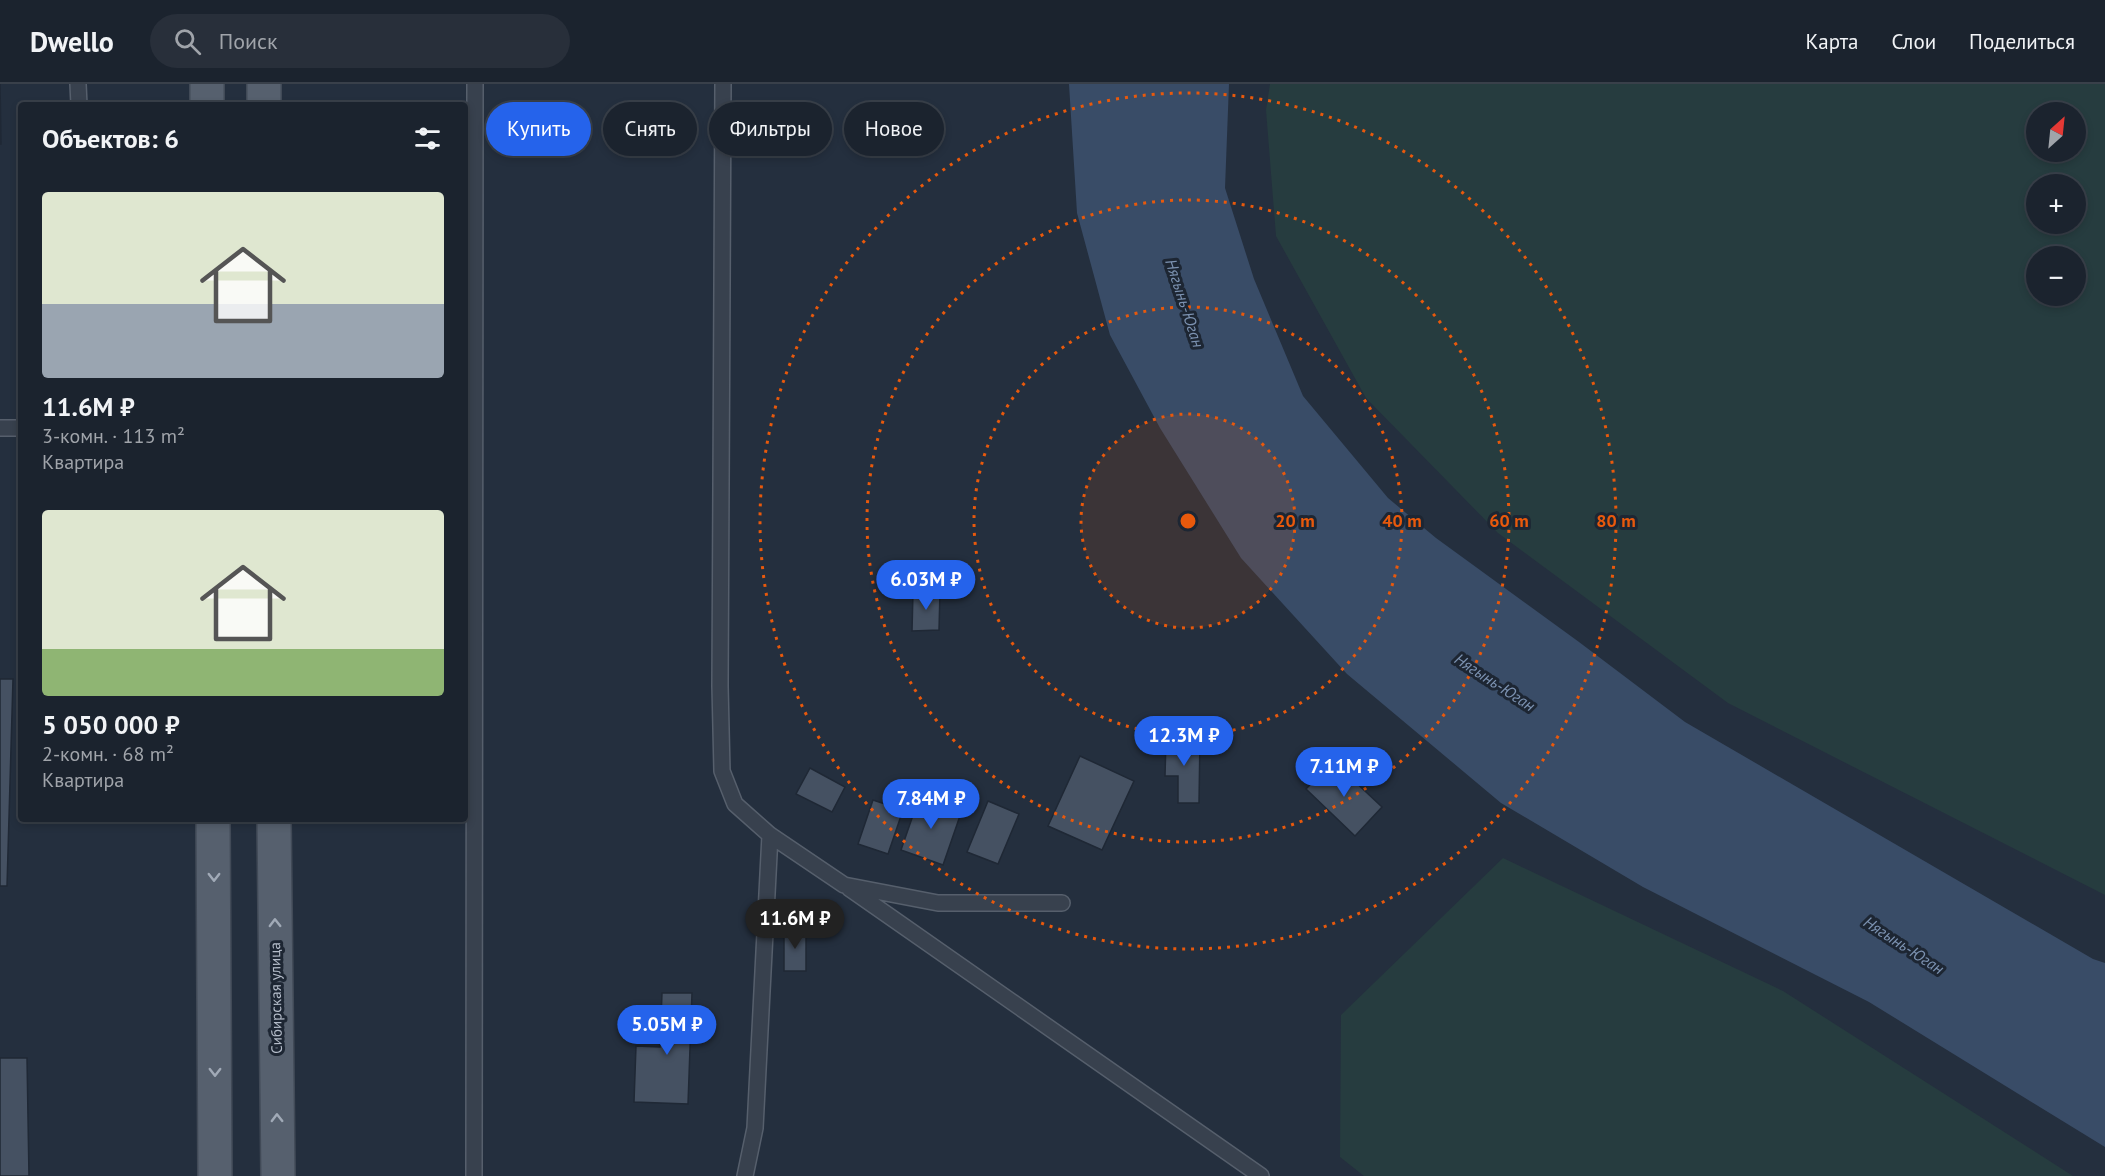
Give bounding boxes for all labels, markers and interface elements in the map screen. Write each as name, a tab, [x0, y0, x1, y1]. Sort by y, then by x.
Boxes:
search box	[150, 14, 570, 68]
text: Dwello	[30, 23, 114, 60]
icon: search	[171, 25, 204, 58]
text: Поиск	[219, 27, 278, 55]
text: Карта	[1805, 28, 1858, 55]
text: Слои	[1891, 28, 1936, 55]
text: Поделиться	[1969, 28, 2075, 55]
chip: Купить	[486, 102, 591, 156]
chip: Снять	[603, 102, 697, 156]
chip: Фильтры	[709, 102, 832, 156]
chip: Новое	[844, 102, 944, 156]
north arrow	[2026, 102, 2086, 162]
map controls	[2026, 102, 2086, 306]
text: Объектов: 6	[42, 122, 179, 155]
icon: filters	[411, 122, 444, 155]
button: +	[2026, 174, 2086, 234]
icon: home	[189, 231, 297, 339]
button: −	[2026, 246, 2086, 306]
water label: Нягынь-Юган	[1161, 256, 1209, 350]
text: 11.6M ₽	[42, 390, 135, 423]
text: 3-комн. · 113 m²	[42, 423, 185, 449]
text: Квартира	[42, 449, 124, 475]
text: 20 m	[1275, 509, 1315, 532]
text: 40 m	[1382, 509, 1422, 532]
text: 60 m	[1489, 509, 1529, 532]
text: 80 m	[1596, 509, 1636, 532]
centre of rings	[1178, 511, 1198, 531]
icon: home	[189, 549, 297, 657]
pin: 6.03M ₽	[871, 560, 981, 611]
text: 6.03M ₽	[890, 566, 962, 592]
water label: Нягынь-Юган	[1451, 649, 1540, 716]
text: 5 050 000 ₽	[42, 708, 180, 741]
pin: 12.3M ₽	[1129, 716, 1239, 767]
text: 12.3M ₽	[1148, 722, 1220, 748]
text: 2-комн. · 68 m²	[42, 741, 174, 767]
pin: 7.11M ₽	[1289, 747, 1399, 798]
text: 7.11M ₽	[1310, 753, 1378, 779]
text: Квартира	[42, 767, 124, 793]
pin: 7.84M ₽	[876, 779, 986, 830]
text: 7.84M ₽	[897, 785, 965, 811]
one-way arrow	[208, 873, 220, 882]
pin: 11.6M ₽	[740, 899, 850, 950]
text: 11.6M ₽	[759, 905, 831, 931]
water label: Нягынь-Юган	[1860, 912, 1949, 979]
one-way arrow	[269, 918, 281, 927]
street label: Сибирская улица	[265, 942, 286, 1054]
pin: 5.05M ₽	[612, 1005, 722, 1056]
text: 5.05M ₽	[631, 1011, 703, 1037]
one-way arrow	[209, 1068, 221, 1077]
one-way arrow	[271, 1113, 284, 1122]

